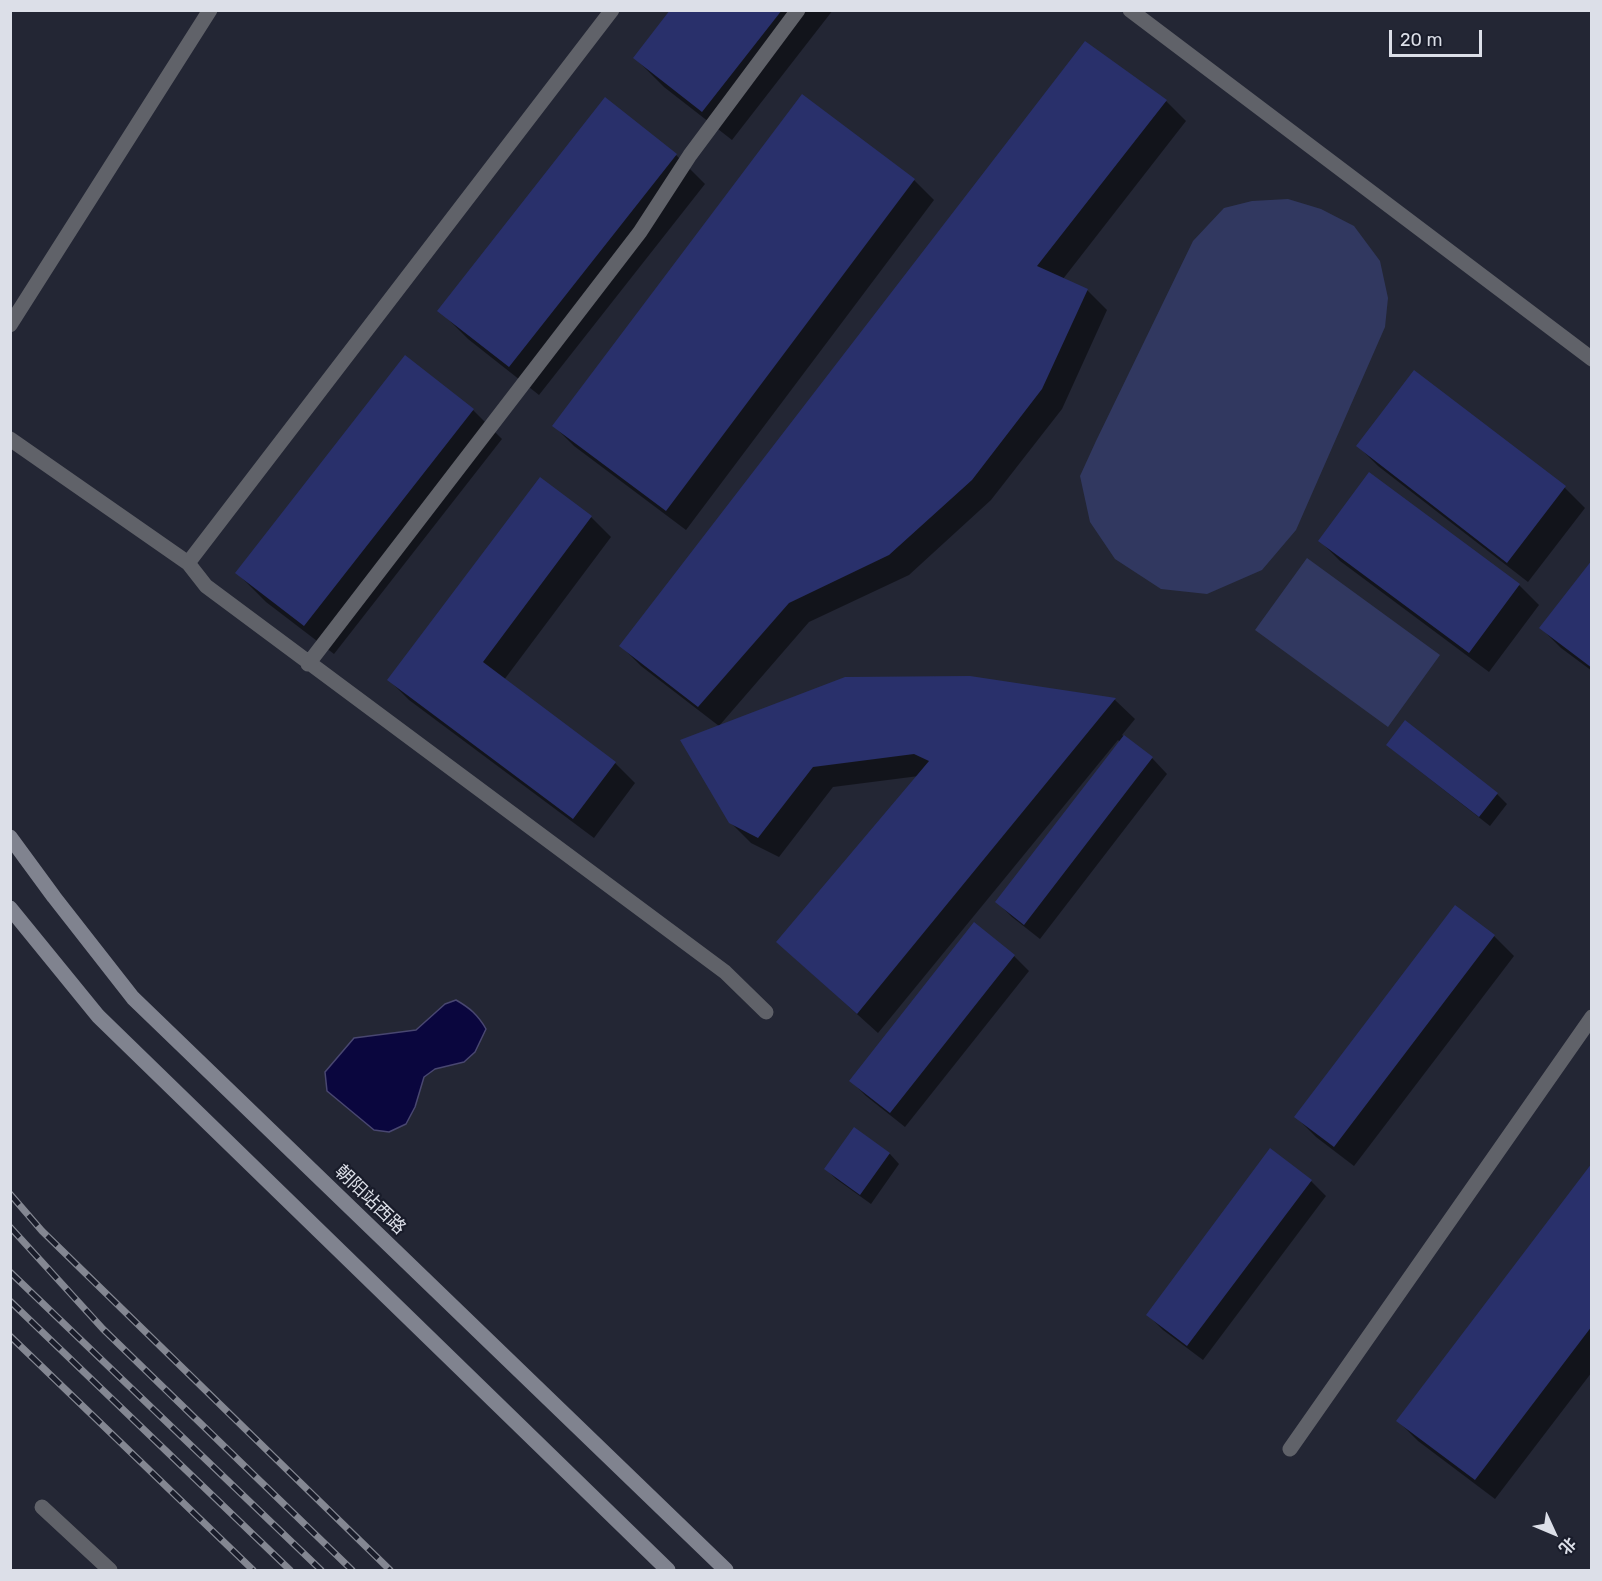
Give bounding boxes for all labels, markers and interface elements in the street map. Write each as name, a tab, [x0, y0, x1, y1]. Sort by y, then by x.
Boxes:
scale bar	[1392, 18, 1485, 56]
text: 20 m	[1400, 29, 1442, 51]
street label: 朝阳站西路	[330, 1161, 410, 1239]
north arrow	[1524, 1503, 1584, 1563]
text: 北	[1555, 1533, 1580, 1558]

